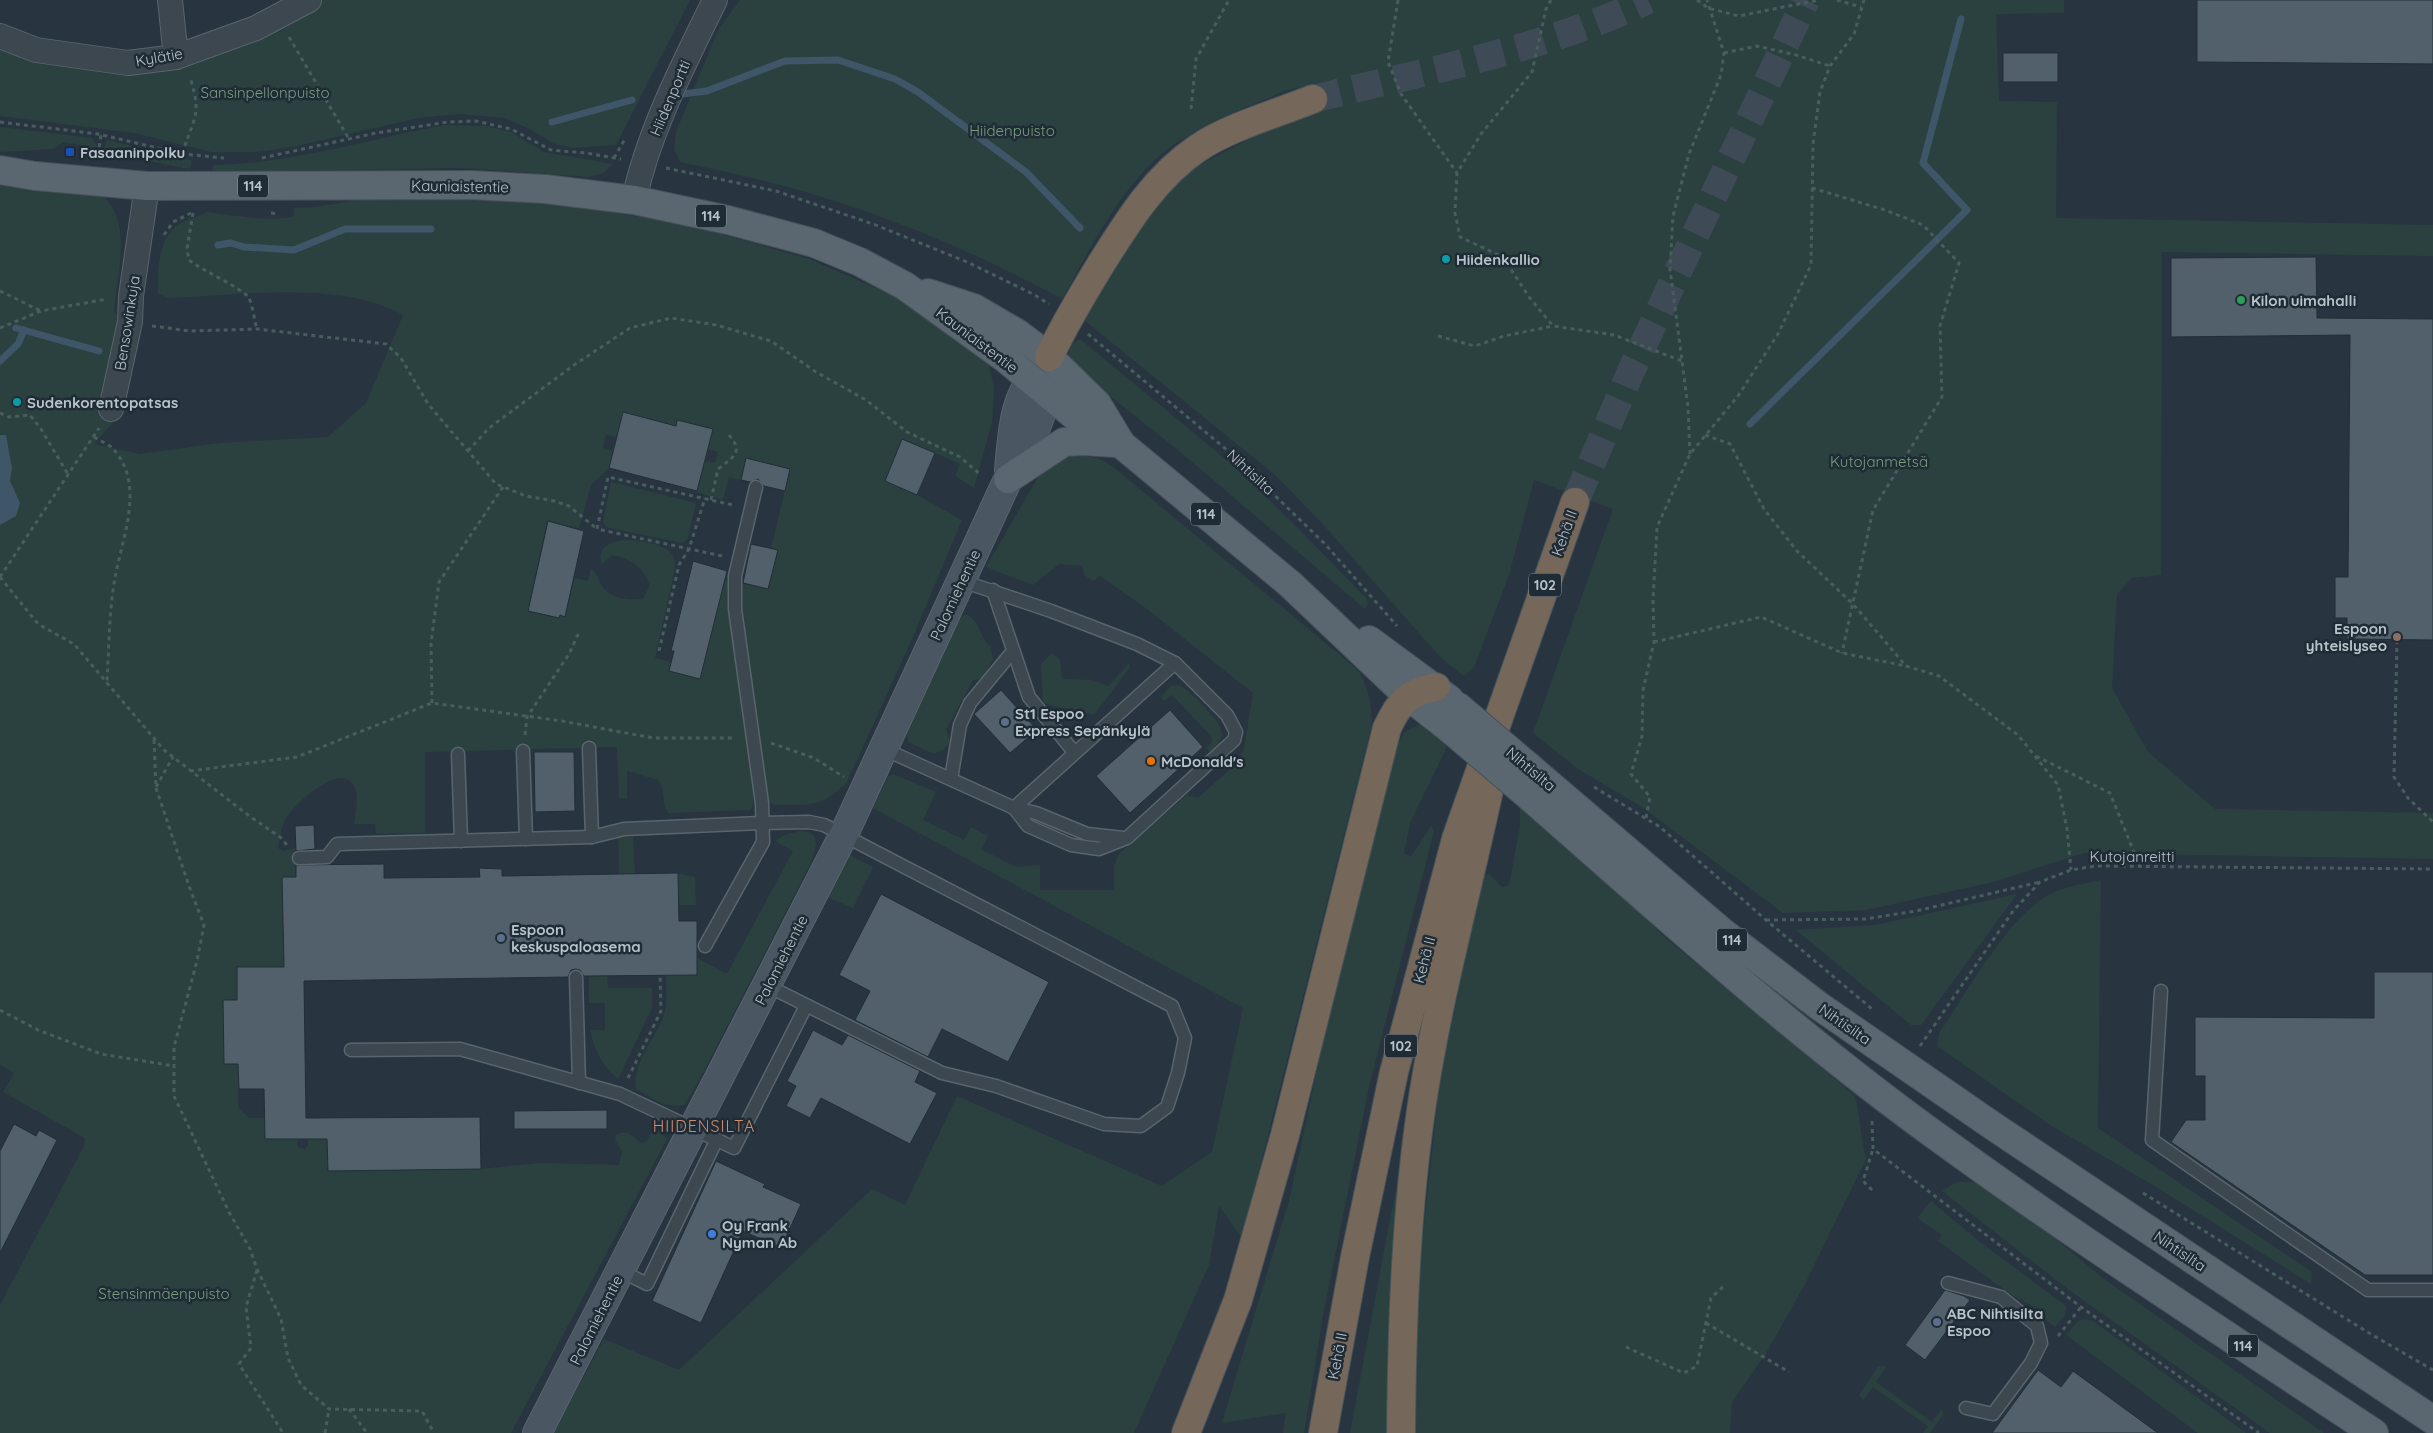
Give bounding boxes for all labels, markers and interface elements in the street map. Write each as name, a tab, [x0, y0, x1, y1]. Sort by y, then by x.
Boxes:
street label: Kylätie	[134, 44, 184, 70]
street label: Hiidenportti	[645, 57, 695, 139]
park label: Sansinpellonpuisto	[200, 83, 330, 102]
park label: Hiidenpuisto	[969, 121, 1055, 140]
place label: Fasaaninpolku	[80, 143, 185, 162]
marker: Fasaaninpolku	[64, 146, 76, 158]
road number: 114	[238, 175, 268, 198]
street label: Kauniaistentie	[411, 176, 509, 196]
road number: 114	[696, 205, 726, 228]
place label: Hiidenkallio	[1456, 250, 1540, 269]
marker: Hiidenkallio	[1440, 253, 1452, 265]
street label: Bensowinkuja	[110, 274, 144, 372]
place label: Kilon uimahalli	[2251, 291, 2356, 310]
marker: Kilon uimahalli	[2235, 294, 2247, 306]
street label: Kauniaistentie	[932, 303, 1022, 377]
place label: Sudenkorentopatsas	[27, 393, 178, 412]
marker: Sudenkorentopatsas	[11, 396, 23, 408]
street label: Nihtisilta	[1223, 445, 1279, 499]
park label: Kutojanmetsä	[1830, 452, 1928, 471]
road number: 114	[1191, 502, 1221, 526]
street label: Kehä II	[1547, 507, 1581, 559]
street label: Palomiehentie	[926, 547, 984, 643]
road number: 102	[1529, 574, 1561, 596]
place label: Espoon yhteislyseo	[2306, 619, 2387, 655]
marker: Espoon yhteislyseo	[2391, 631, 2403, 643]
place label: St1 Espoo Express Sepänkylä	[1015, 704, 1150, 740]
marker: St1 Espoo Express Sepänkylä	[999, 716, 1011, 728]
street label: Nihtisilta	[1502, 743, 1560, 795]
place label: McDonald's	[1161, 752, 1243, 771]
marker: McDonald's	[1145, 755, 1157, 767]
street label: Kutojanreitti	[2090, 847, 2174, 866]
street label: Palomiehentie	[750, 912, 812, 1008]
place label: Espoon keskuspaloasema	[511, 920, 641, 956]
road number: 114	[1717, 928, 1747, 952]
marker: Espoon keskuspaloasema	[495, 932, 507, 944]
street label: Kehä II	[1409, 935, 1439, 985]
street label: Nihtisilta	[1815, 999, 1875, 1049]
road number: 102	[1385, 1034, 1417, 1058]
district label: HIIDENSILTA	[653, 1116, 755, 1136]
place label: Oy Frank Nyman Ab	[722, 1216, 797, 1252]
street label: Nihtisilta	[2150, 1227, 2210, 1275]
marker: Oy Frank Nyman Ab	[706, 1228, 718, 1240]
street label: Palomiehentie	[565, 1272, 627, 1368]
park label: Stensinmäenpuisto	[98, 1284, 230, 1303]
place label: ABC Nihtisilta Espoo	[1947, 1304, 2043, 1340]
marker: ABC Nihtisilta Espoo	[1931, 1316, 1943, 1328]
street label: Kehä II	[1323, 1331, 1351, 1381]
road number: 114	[2228, 1334, 2258, 1358]

